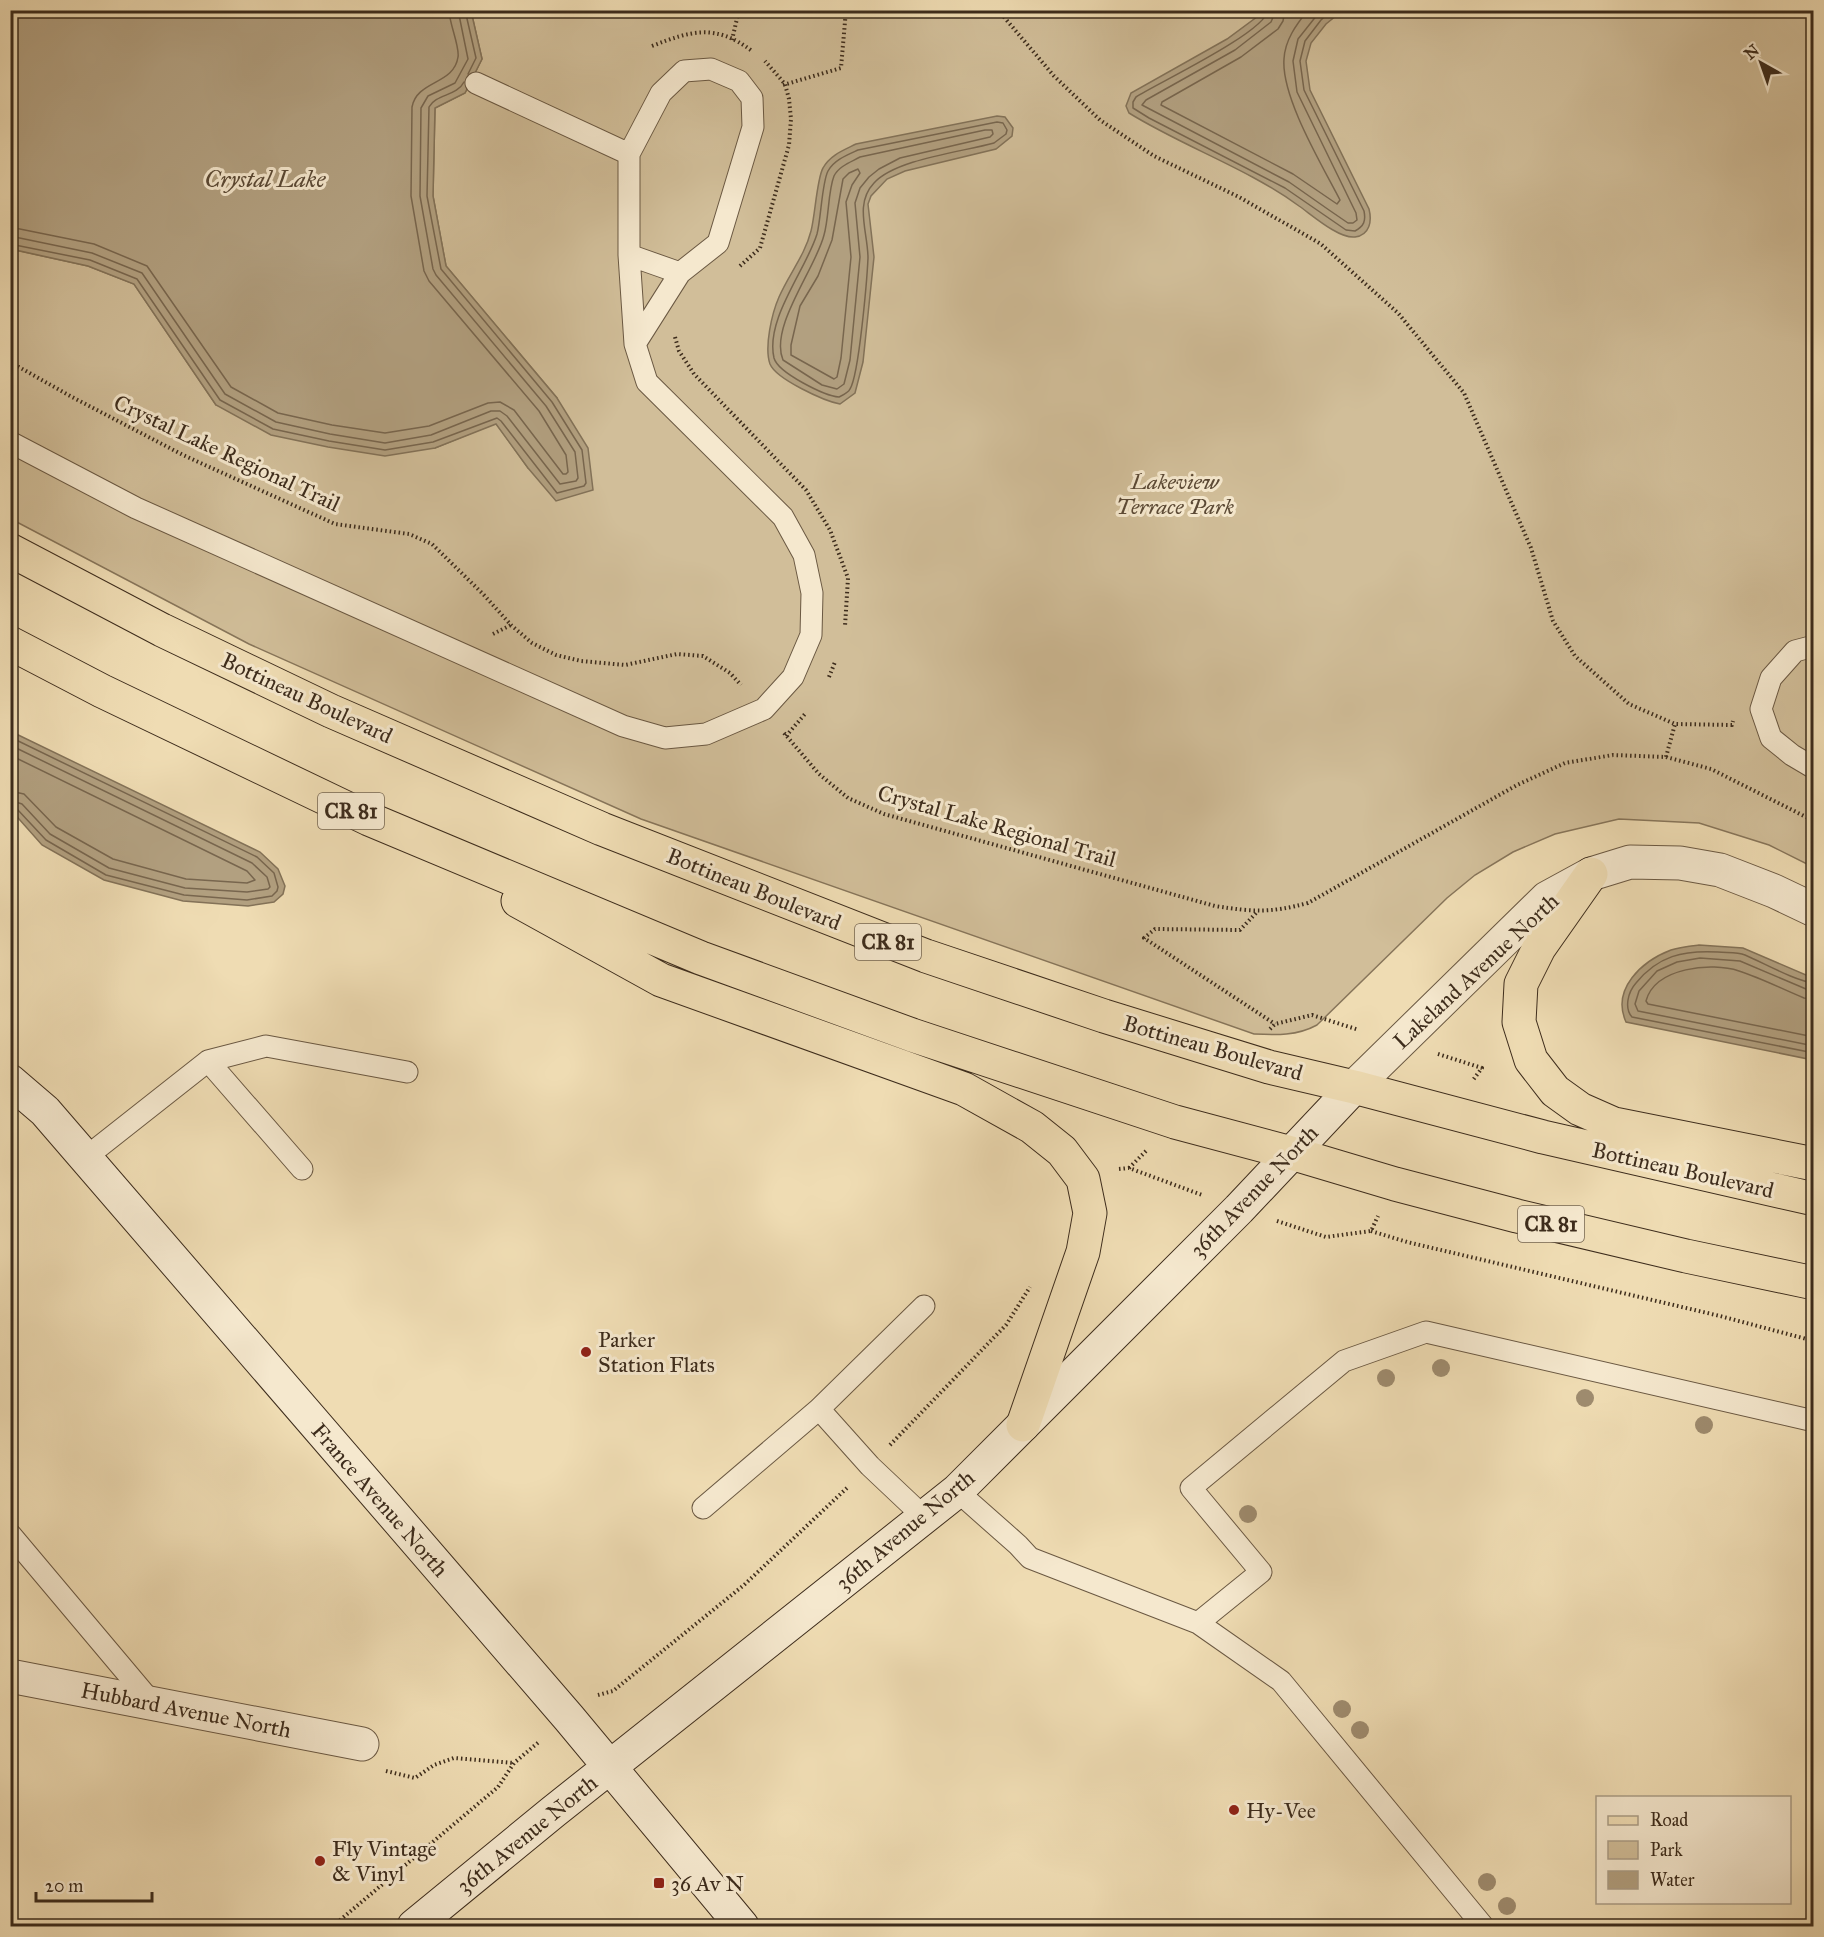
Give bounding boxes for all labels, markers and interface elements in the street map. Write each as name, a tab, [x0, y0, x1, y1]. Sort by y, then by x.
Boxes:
north arrow	[1731, 33, 1791, 93]
text: N	[1740, 40, 1763, 64]
water label: Crystal Lake	[205, 164, 327, 194]
street label: Crystal Lake Regional Trail	[109, 389, 345, 517]
park label: Lakeview Terrace Park	[1116, 468, 1234, 520]
street label: Bottineau Boulevard	[217, 647, 397, 749]
street label: Crystal Lake Regional Trail	[875, 779, 1119, 873]
road number: CR 81	[318, 793, 384, 829]
street label: Bottineau Boulevard	[663, 842, 845, 936]
street label: Lakeland Avenue North	[1388, 887, 1564, 1055]
road number: CR 81	[855, 924, 921, 960]
street label: Bottineau Boulevard	[1120, 1009, 1306, 1087]
street label: 36th Avenue North	[1184, 1119, 1324, 1263]
street label: Bottineau Boulevard	[1589, 1136, 1777, 1204]
road number: CR 81	[1518, 1206, 1584, 1242]
place label: Parker Station Flats	[598, 1326, 715, 1378]
marker: Parker Station Flats	[579, 1345, 593, 1359]
street label: France Avenue North	[306, 1418, 454, 1582]
street label: 36th Avenue North	[830, 1464, 980, 1596]
street label: Hubbard Avenue North	[79, 1676, 293, 1744]
street label: 36th Avenue North	[451, 1769, 603, 1899]
legend	[1596, 1796, 1791, 1904]
place label: Hy-Vee	[1246, 1797, 1316, 1824]
marker: Hy-Vee	[1227, 1803, 1241, 1817]
text: Road	[1650, 1809, 1688, 1831]
place label: Fly Vintage & Vinyl	[332, 1835, 437, 1887]
text: Park	[1650, 1839, 1683, 1861]
marker: Fly Vintage & Vinyl	[313, 1854, 327, 1868]
scale bar	[36, 1865, 152, 1903]
text: Water	[1650, 1869, 1695, 1891]
place label: 36 Av N	[671, 1870, 744, 1897]
text: 20 m	[45, 1875, 83, 1897]
marker: 36 Av N	[652, 1876, 666, 1890]

